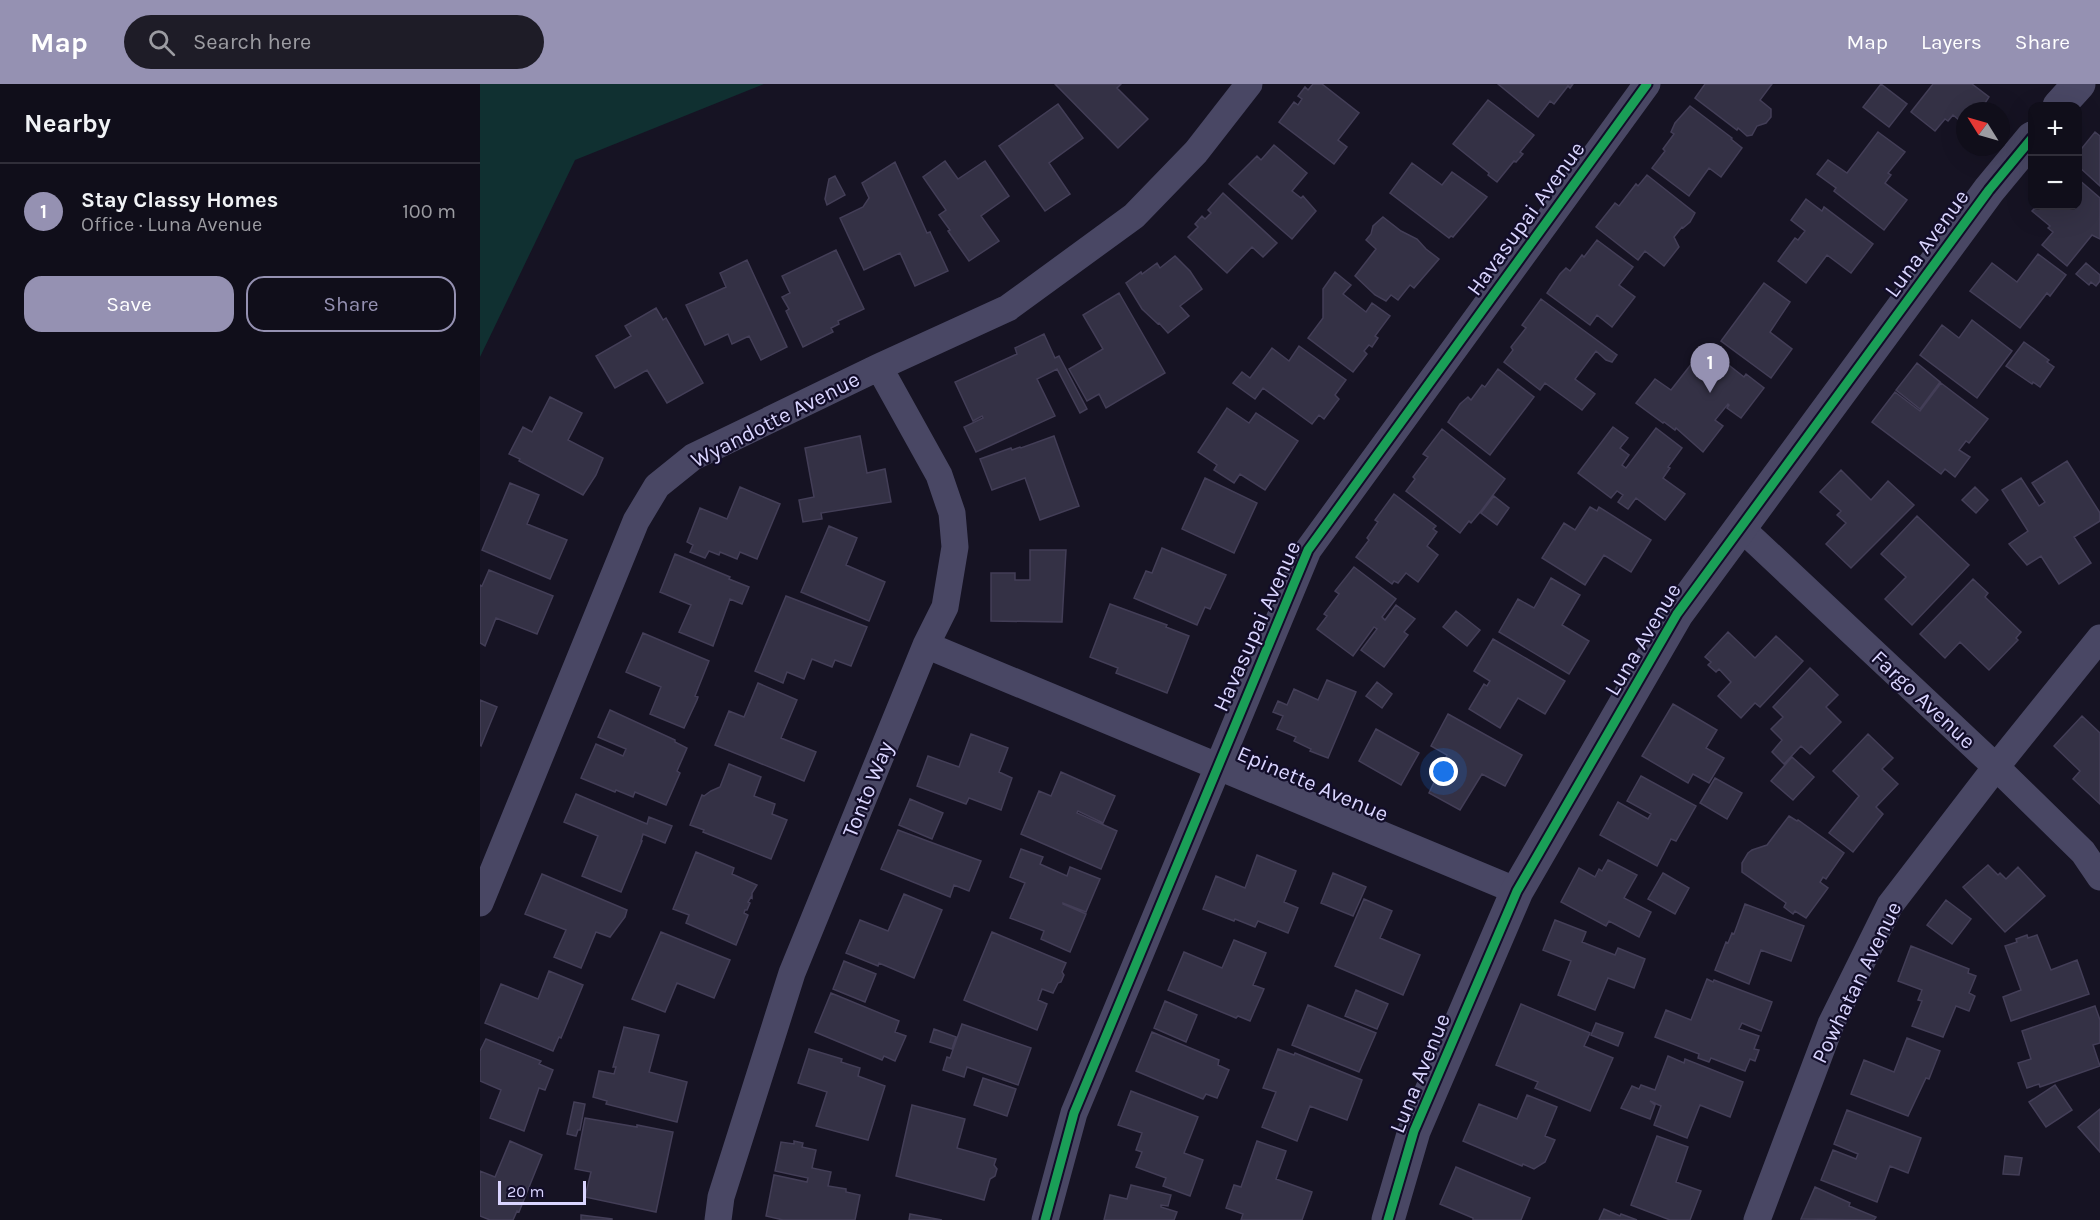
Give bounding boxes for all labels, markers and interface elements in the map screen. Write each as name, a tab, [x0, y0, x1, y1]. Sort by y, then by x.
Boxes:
search box	[124, 15, 544, 69]
text: Map	[30, 26, 88, 59]
icon: search	[145, 26, 178, 59]
text: Search here	[193, 29, 311, 55]
text: Map	[1846, 30, 1888, 54]
text: Layers	[1921, 30, 1982, 54]
text: Share	[2015, 30, 2070, 54]
north arrow	[1956, 102, 2010, 156]
map controls	[2028, 102, 2082, 210]
button: +	[2028, 102, 2082, 156]
text: Nearby	[24, 108, 111, 139]
street label: Havasupai Avenue	[1461, 137, 1590, 301]
button: −	[2028, 156, 2082, 210]
street label: Luna Avenue	[1879, 185, 1975, 302]
text: Stay Classy Homes	[81, 187, 278, 213]
text: 1	[40, 200, 47, 223]
text: 100 m	[402, 200, 456, 223]
text: Office · Luna Avenue	[81, 213, 262, 236]
button: Save	[24, 276, 234, 332]
button: Share	[246, 276, 456, 332]
pin: 1	[1690, 344, 1730, 393]
street label: Wyandotte Avenue	[687, 366, 864, 474]
street label: Havasupai Avenue	[1208, 537, 1306, 716]
street label: Luna Avenue	[1599, 579, 1687, 700]
street label: Fargo Avenue	[1866, 645, 1981, 755]
street label: Tonto Way	[837, 737, 899, 841]
street label: Epinette Avenue	[1233, 740, 1392, 828]
your location	[1429, 757, 1458, 786]
street label: Powhatan Avenue	[1806, 897, 1907, 1068]
street label: Luna Avenue	[1384, 1010, 1456, 1137]
scale bar	[498, 1178, 586, 1206]
text: 20 m	[507, 1182, 545, 1201]

